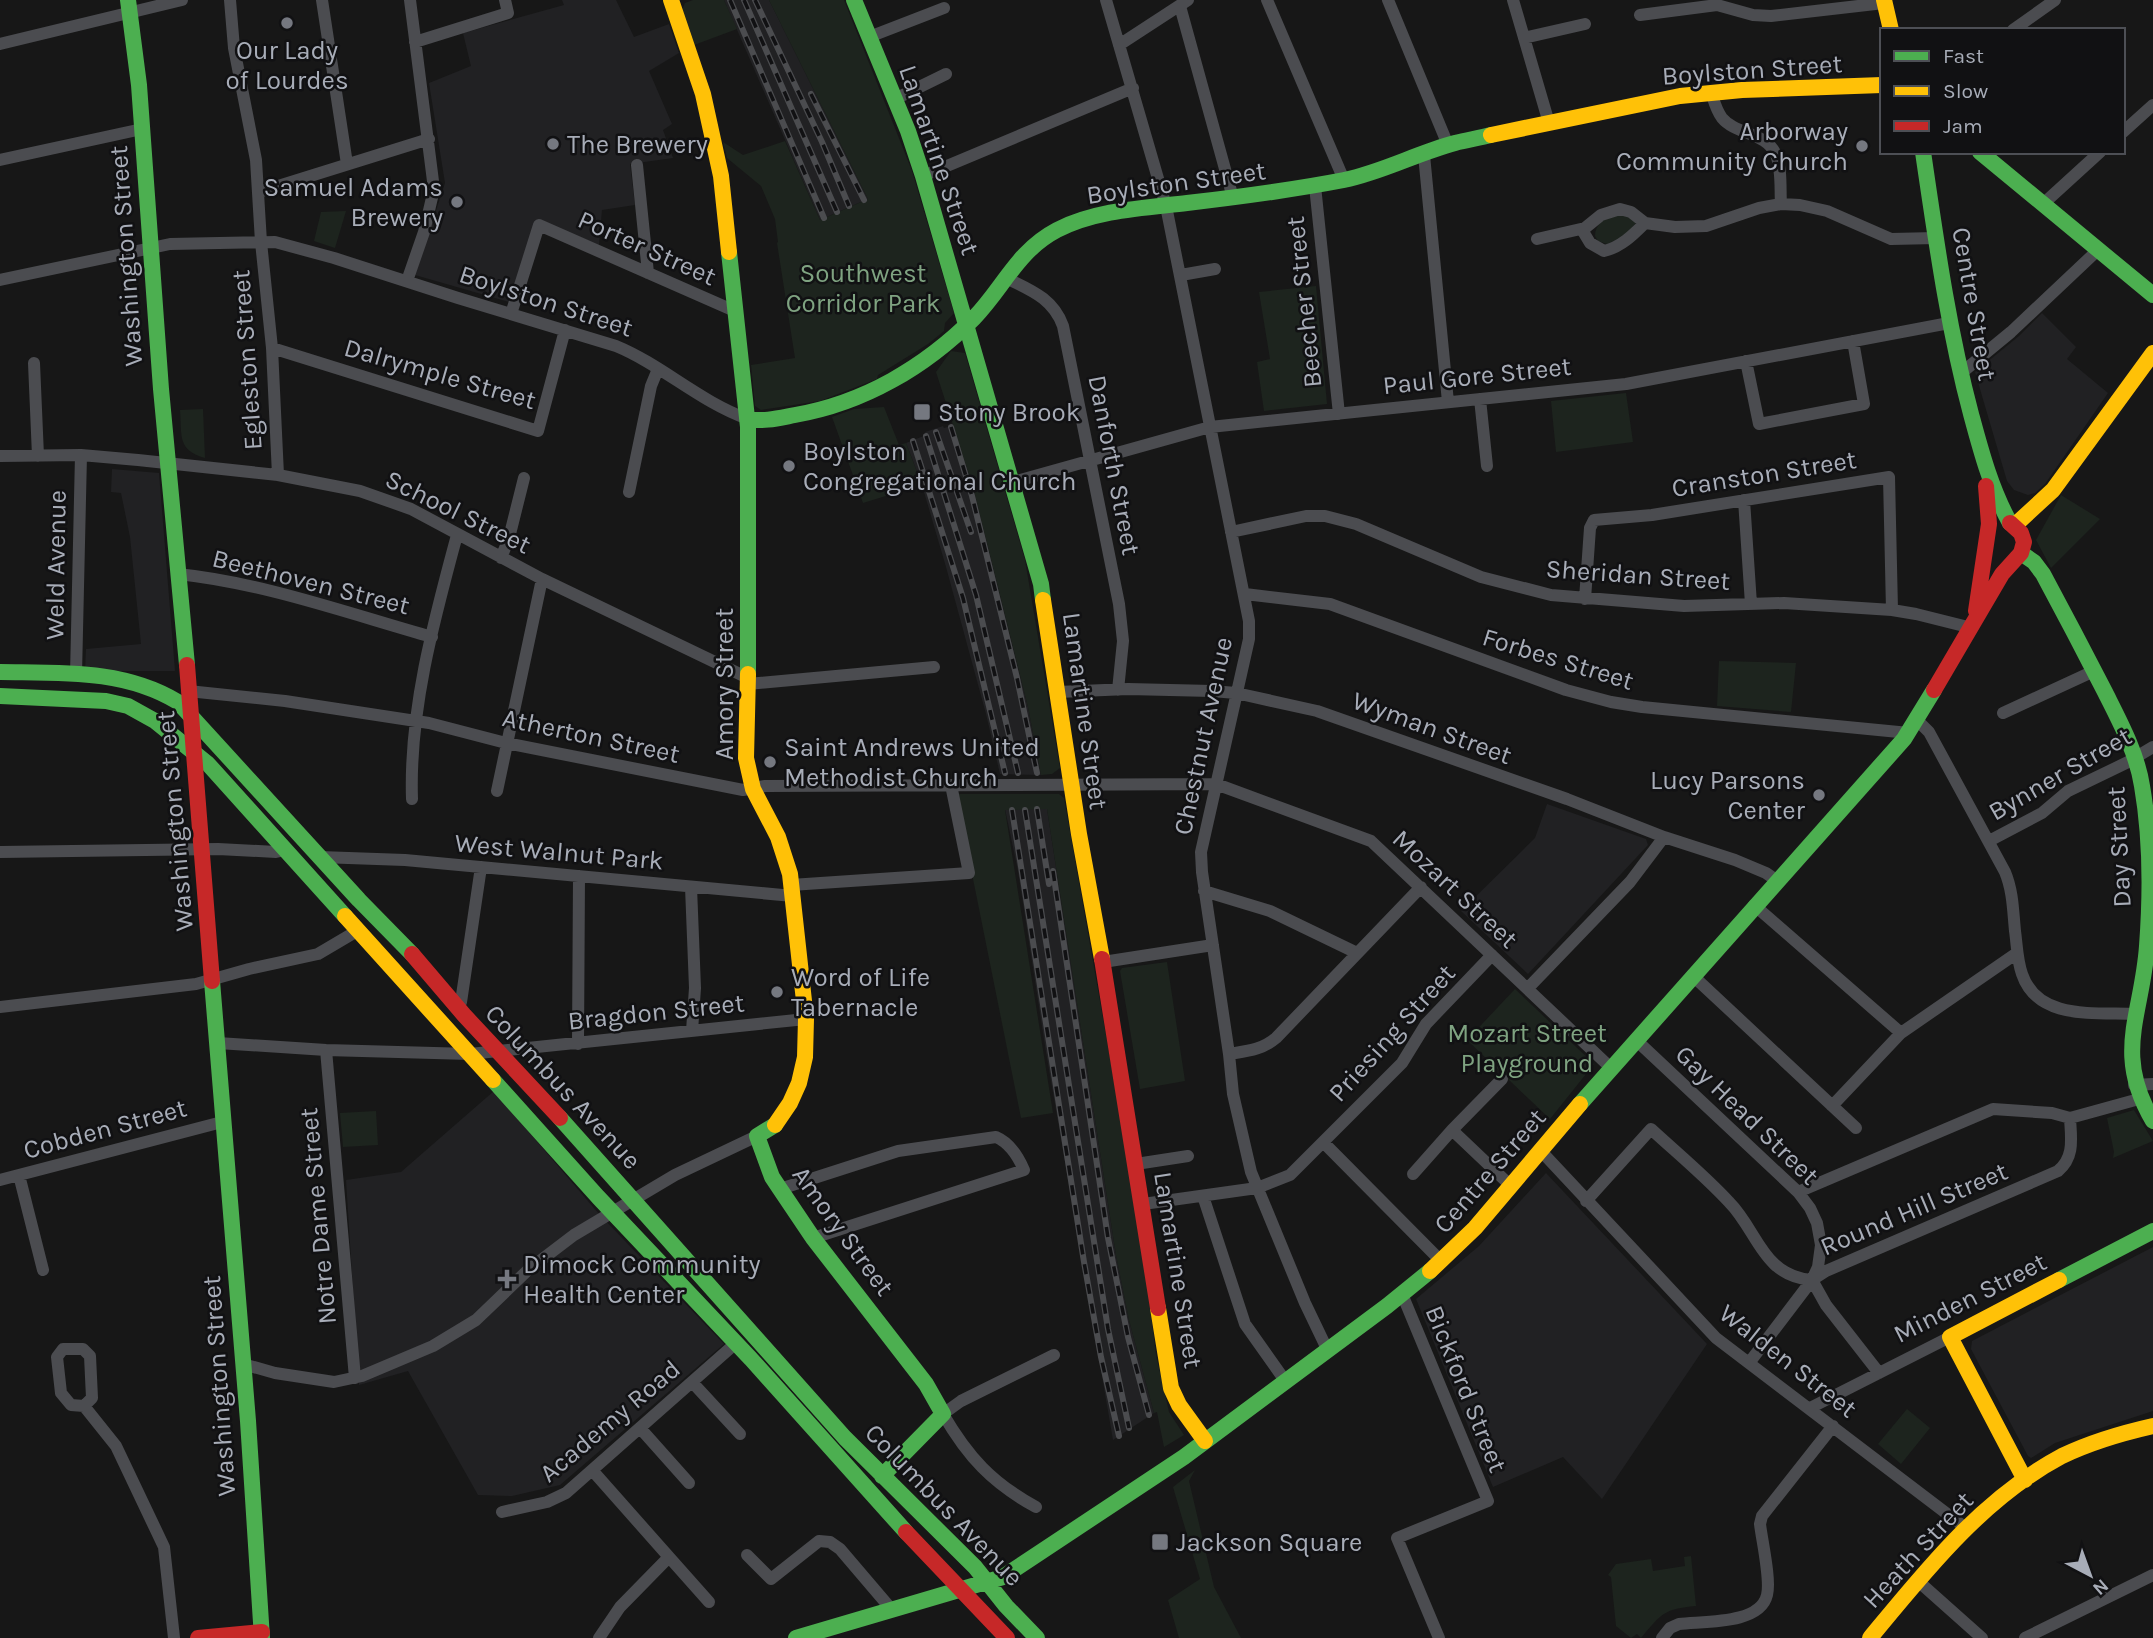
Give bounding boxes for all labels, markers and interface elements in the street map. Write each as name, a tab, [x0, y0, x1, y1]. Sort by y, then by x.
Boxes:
marker: Our Lady of Lourdes	[279, 15, 295, 31]
legend	[1880, 28, 2125, 154]
place label: Our Lady of Lourdes	[225, 35, 349, 96]
text: Fast	[1943, 44, 1984, 68]
street label: Boylston Street	[1661, 48, 1843, 92]
street label: Lamartine Street	[892, 61, 986, 259]
text: Slow	[1943, 79, 1988, 103]
text: Jam	[1943, 114, 1983, 138]
place label: Arborway Community Church	[1616, 116, 1848, 177]
place label: The Brewery	[567, 129, 708, 160]
marker: The Brewery	[545, 136, 561, 152]
marker: Arborway Community Church	[1854, 138, 1870, 154]
street label: Washington Street	[103, 144, 149, 368]
street label: Boylston Street	[1084, 155, 1268, 211]
place label: Samuel Adams Brewery	[263, 172, 443, 233]
marker: Samuel Adams Brewery	[449, 194, 465, 210]
street label: Porter Street	[573, 204, 721, 292]
street label: Beecher Street	[1280, 214, 1328, 389]
street label: Centre Street	[1945, 225, 2003, 383]
street label: Boylston Street	[455, 258, 637, 344]
park label: Southwest Corridor Park	[786, 258, 940, 319]
street label: Egleston Street	[225, 269, 269, 451]
street label: Dalrymple Street	[341, 332, 540, 416]
street label: Paul Gore Street	[1381, 351, 1573, 401]
street label: Danforth Street	[1081, 372, 1147, 558]
place label: Stony Brook	[938, 397, 1080, 428]
marker: Stony Brook	[912, 402, 932, 422]
place label: Boylston Congregational Church	[803, 436, 1076, 497]
street label: Cranston Street	[1670, 444, 1859, 504]
marker: Boylston Congregational Church	[781, 458, 797, 474]
street label: School Street	[380, 463, 536, 561]
street label: Weld Avenue	[39, 490, 73, 640]
street label: Beethoven Street	[209, 543, 413, 622]
street label: Sheridan Street	[1545, 553, 1732, 597]
street label: Amory Street	[709, 608, 740, 760]
street label: Lamartine Street	[1056, 610, 1114, 812]
street label: Forbes Street	[1479, 621, 1638, 697]
street label: Chestnut Avenue	[1167, 634, 1239, 838]
street label: Wyman Street	[1348, 685, 1516, 771]
street label: Atherton Street	[500, 702, 683, 770]
street label: Washington Street	[150, 709, 200, 933]
street label: Bynner Street	[1983, 720, 2137, 827]
place label: Saint Andrews United Methodist Church	[784, 732, 1040, 793]
marker: Saint Andrews United Methodist Church	[762, 754, 778, 770]
place label: Lucy Parsons Center	[1650, 765, 1806, 826]
street label: Day Street	[2100, 785, 2138, 908]
marker: Lucy Parsons Center	[1811, 787, 1827, 803]
street label: Mozart Street	[1386, 823, 1524, 955]
street label: West Walnut Park	[453, 827, 665, 877]
street label: Priesing Street	[1322, 958, 1462, 1108]
place label: Word of Life Tabernacle	[791, 962, 930, 1023]
marker: Word of Life Tabernacle	[769, 984, 785, 1000]
street label: Bragdon Street	[566, 987, 746, 1037]
street label: Columbus Avenue	[479, 998, 647, 1176]
park label: Mozart Street Playground	[1447, 1018, 1607, 1079]
street label: Gay Head Street	[1669, 1039, 1825, 1191]
street label: Cobden Street	[20, 1092, 190, 1166]
street label: Centre Street	[1427, 1102, 1553, 1240]
street label: Notre Dame Street	[293, 1106, 343, 1326]
street label: Round Hill Street	[1816, 1155, 2012, 1262]
street label: Amory Street	[786, 1160, 900, 1302]
street label: Lamartine Street	[1147, 1169, 1209, 1371]
street label: Minden Street	[1888, 1246, 2052, 1350]
place label: Dimock Community Health Center	[523, 1249, 761, 1310]
marker: Dimock Community Health Center	[497, 1269, 517, 1289]
street label: Washington Street	[196, 1274, 242, 1498]
street label: Walden Street	[1713, 1298, 1863, 1424]
street label: Bickford Street	[1418, 1301, 1514, 1477]
street label: Academy Road	[533, 1353, 687, 1489]
street label: Columbus Avenue	[859, 1417, 1029, 1593]
street label: Heath Street	[1856, 1485, 1980, 1615]
place label: Jackson Square	[1176, 1527, 1362, 1558]
marker: Jackson Square	[1150, 1532, 1170, 1552]
north arrow	[2055, 1540, 2125, 1610]
text: N	[2088, 1574, 2113, 1600]

